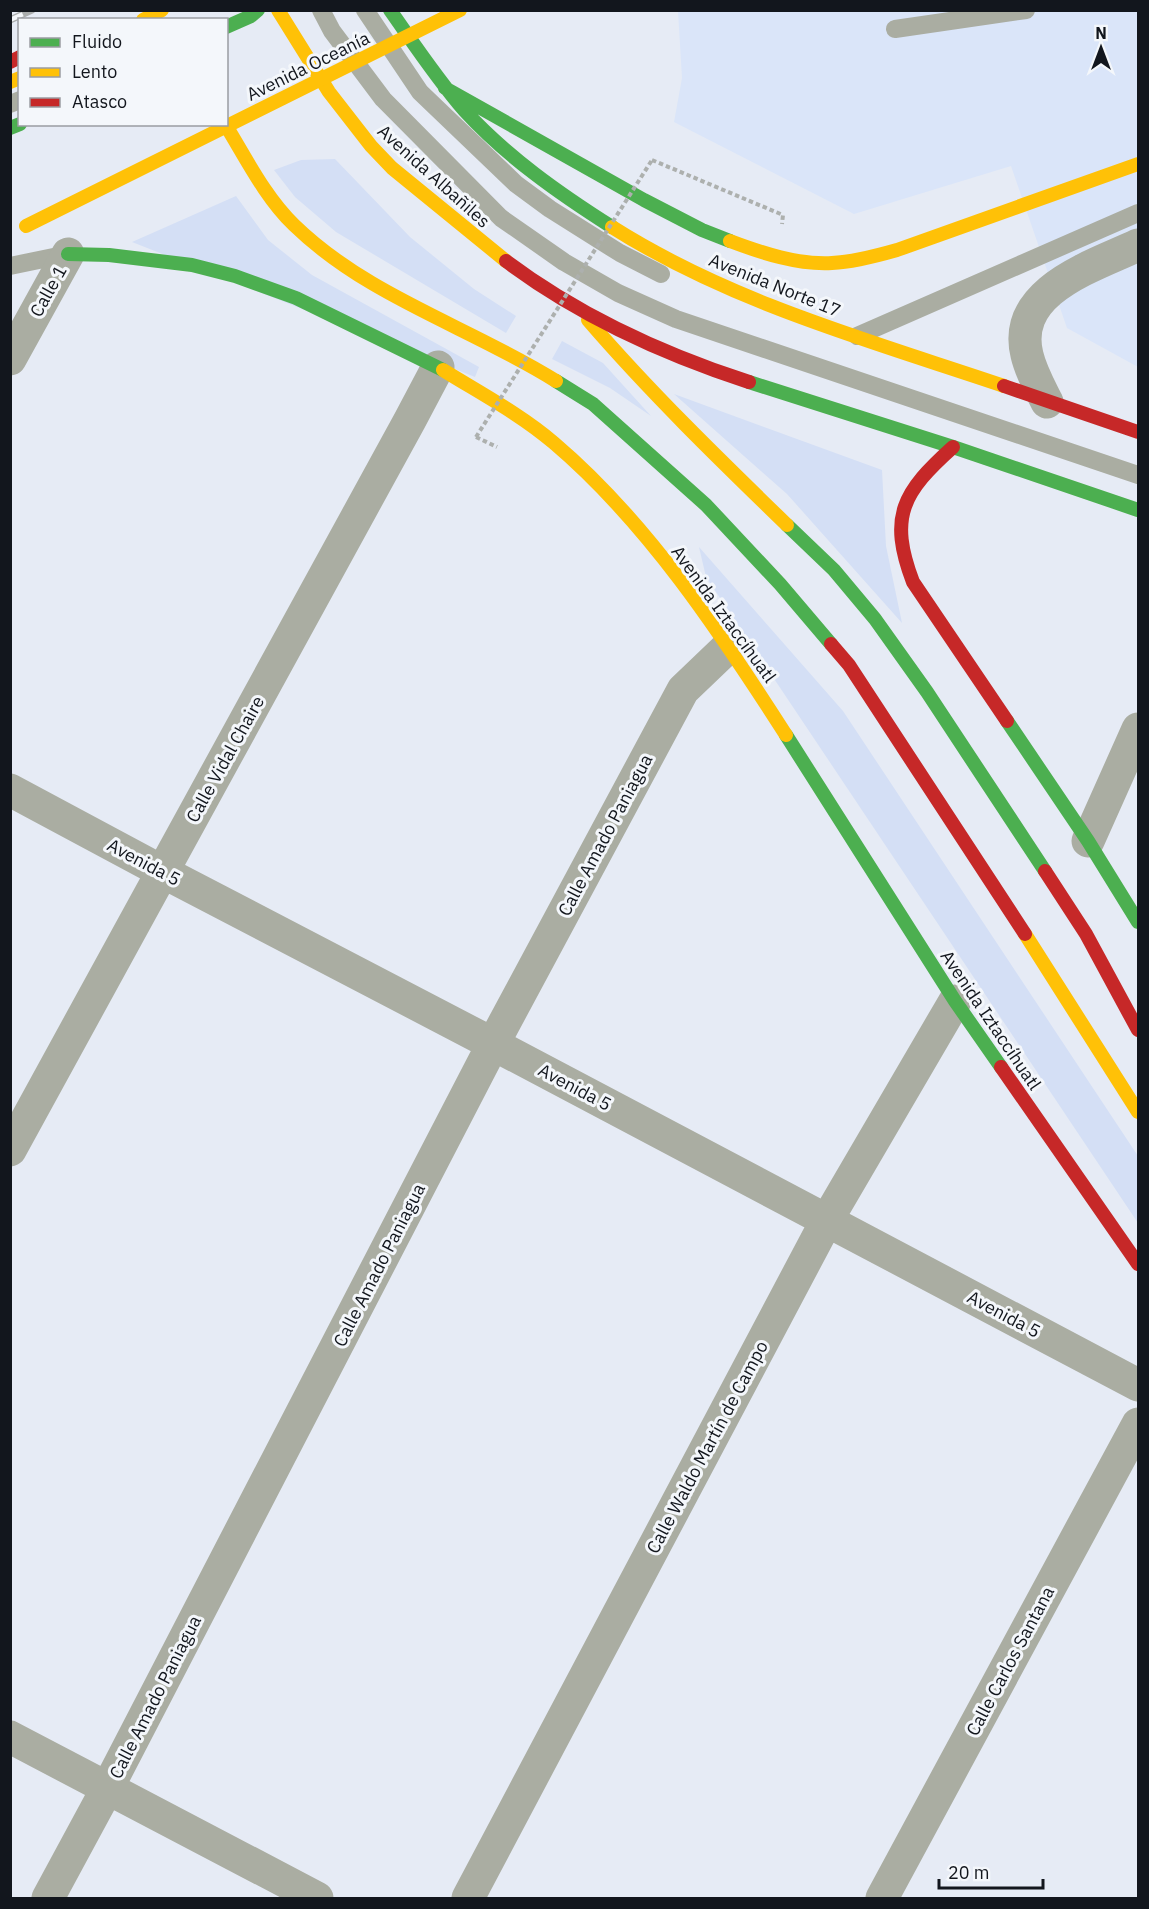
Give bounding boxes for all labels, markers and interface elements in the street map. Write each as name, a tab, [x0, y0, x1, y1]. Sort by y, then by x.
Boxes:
legend	[18, 18, 228, 126]
north arrow	[1071, 18, 1131, 78]
text: N	[1095, 23, 1107, 43]
street label: Avenida Oceanía	[243, 26, 374, 106]
text: Fluido	[72, 30, 122, 53]
text: Lento	[72, 60, 117, 83]
text: Atasco	[72, 90, 127, 113]
street label: Avenida Albañiles	[373, 119, 495, 233]
street label: Avenida Norte 17	[706, 248, 844, 322]
street label: Calle 1	[25, 261, 71, 321]
street label: Avenida Iztaccíhuatl	[666, 541, 782, 687]
street label: Calle Vidal Chaire	[181, 692, 269, 826]
street label: Calle Amado Paniagua	[553, 750, 658, 920]
street label: Avenida 5	[103, 833, 185, 891]
street label: Avenida Iztaccíhuatl	[936, 946, 1046, 1095]
street label: Avenida 5	[534, 1058, 616, 1116]
street label: Calle Amado Paniagua	[328, 1179, 430, 1351]
street label: Avenida 5	[963, 1285, 1045, 1343]
street label: Calle Waldo Martín de Campo	[641, 1337, 773, 1557]
street label: Calle Carlos Santana	[961, 1582, 1059, 1740]
street label: Calle Amado Paniagua	[104, 1611, 206, 1783]
scale bar	[939, 1852, 1042, 1890]
text: 20 m	[948, 1861, 990, 1884]

